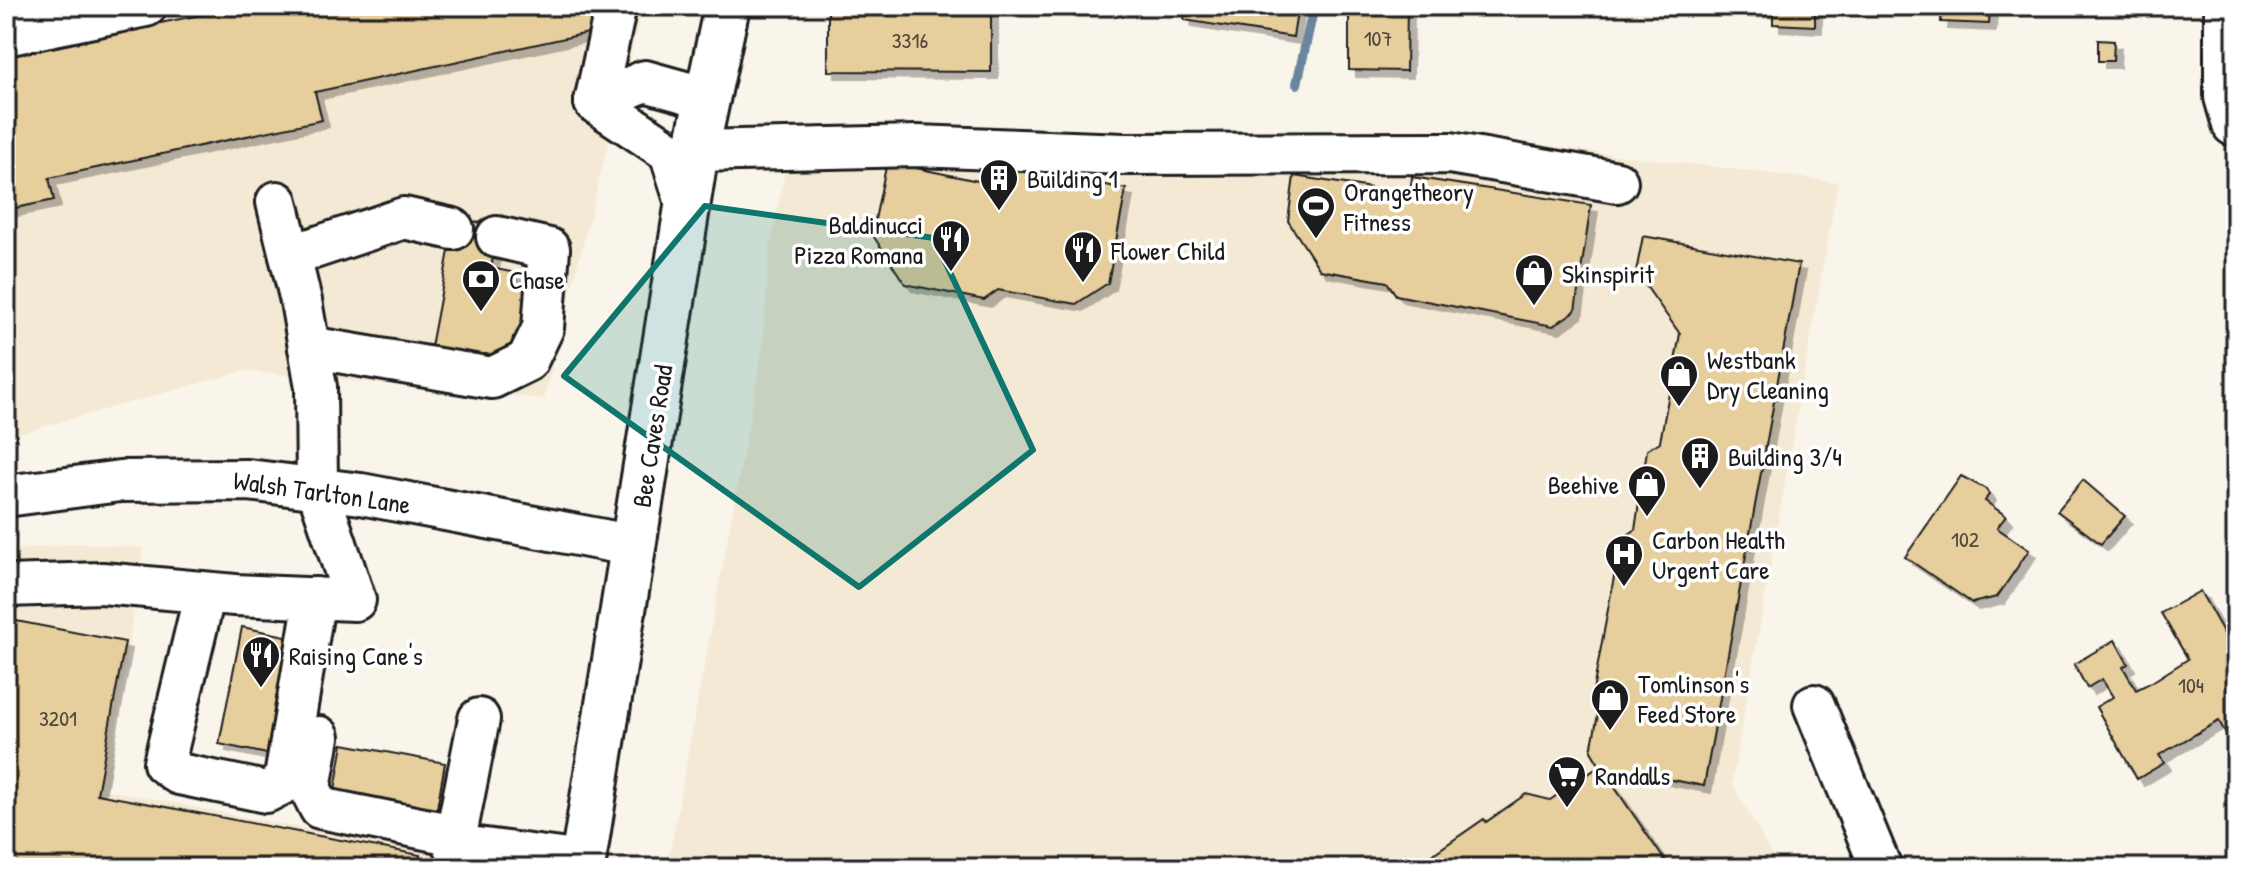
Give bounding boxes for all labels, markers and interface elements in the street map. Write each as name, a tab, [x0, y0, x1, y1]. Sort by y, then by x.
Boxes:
house number: 107	[1364, 23, 1392, 53]
house number: 3316	[892, 25, 928, 55]
building icon: Building 1	[978, 157, 1020, 212]
place label: Building 1	[1027, 161, 1118, 196]
place label: Orangetheory Fitness	[1343, 174, 1474, 239]
sports icon: Orangetheory Fitness	[1295, 185, 1337, 240]
place label: Baldinucci Pizza Romana	[794, 207, 923, 272]
restaurant icon: Baldinucci Pizza Romana	[930, 218, 972, 273]
restaurant icon: Flower Child	[1062, 229, 1104, 284]
place label: Flower Child	[1110, 233, 1225, 268]
shop icon: Skinspirit	[1513, 252, 1555, 307]
place label: Skinspirit	[1562, 256, 1655, 291]
bank icon: Chase	[460, 258, 502, 313]
place label: Chase	[509, 262, 565, 297]
place label: Westbank Dry Cleaning	[1707, 342, 1829, 407]
shop icon: Westbank Dry Cleaning	[1658, 353, 1700, 408]
street label: Bee Caves Road	[623, 362, 681, 510]
building icon: Building 3/4	[1679, 435, 1721, 490]
place label: Building 3/4	[1728, 439, 1842, 474]
street label: Walsh Tarlton Lane	[231, 462, 413, 522]
shop icon: Beehive	[1626, 463, 1668, 518]
place label: Beehive	[1548, 467, 1619, 502]
place label: Carbon Health Urgent Care	[1652, 522, 1785, 587]
house number: 102	[1951, 524, 1980, 554]
hospital icon: Carbon Health Urgent Care	[1603, 533, 1645, 588]
restaurant icon: Raising Cane's	[240, 634, 282, 689]
place label: Raising Cane's	[289, 638, 423, 673]
place label: Tomlinson's Feed Store	[1637, 666, 1749, 731]
house number: 104	[2178, 670, 2204, 700]
shop icon: Tomlinson's Feed Store	[1589, 677, 1631, 732]
house number: 3201	[39, 703, 77, 733]
supermarket icon: Randalls	[1546, 754, 1588, 809]
place label: Randalls	[1595, 758, 1670, 793]

